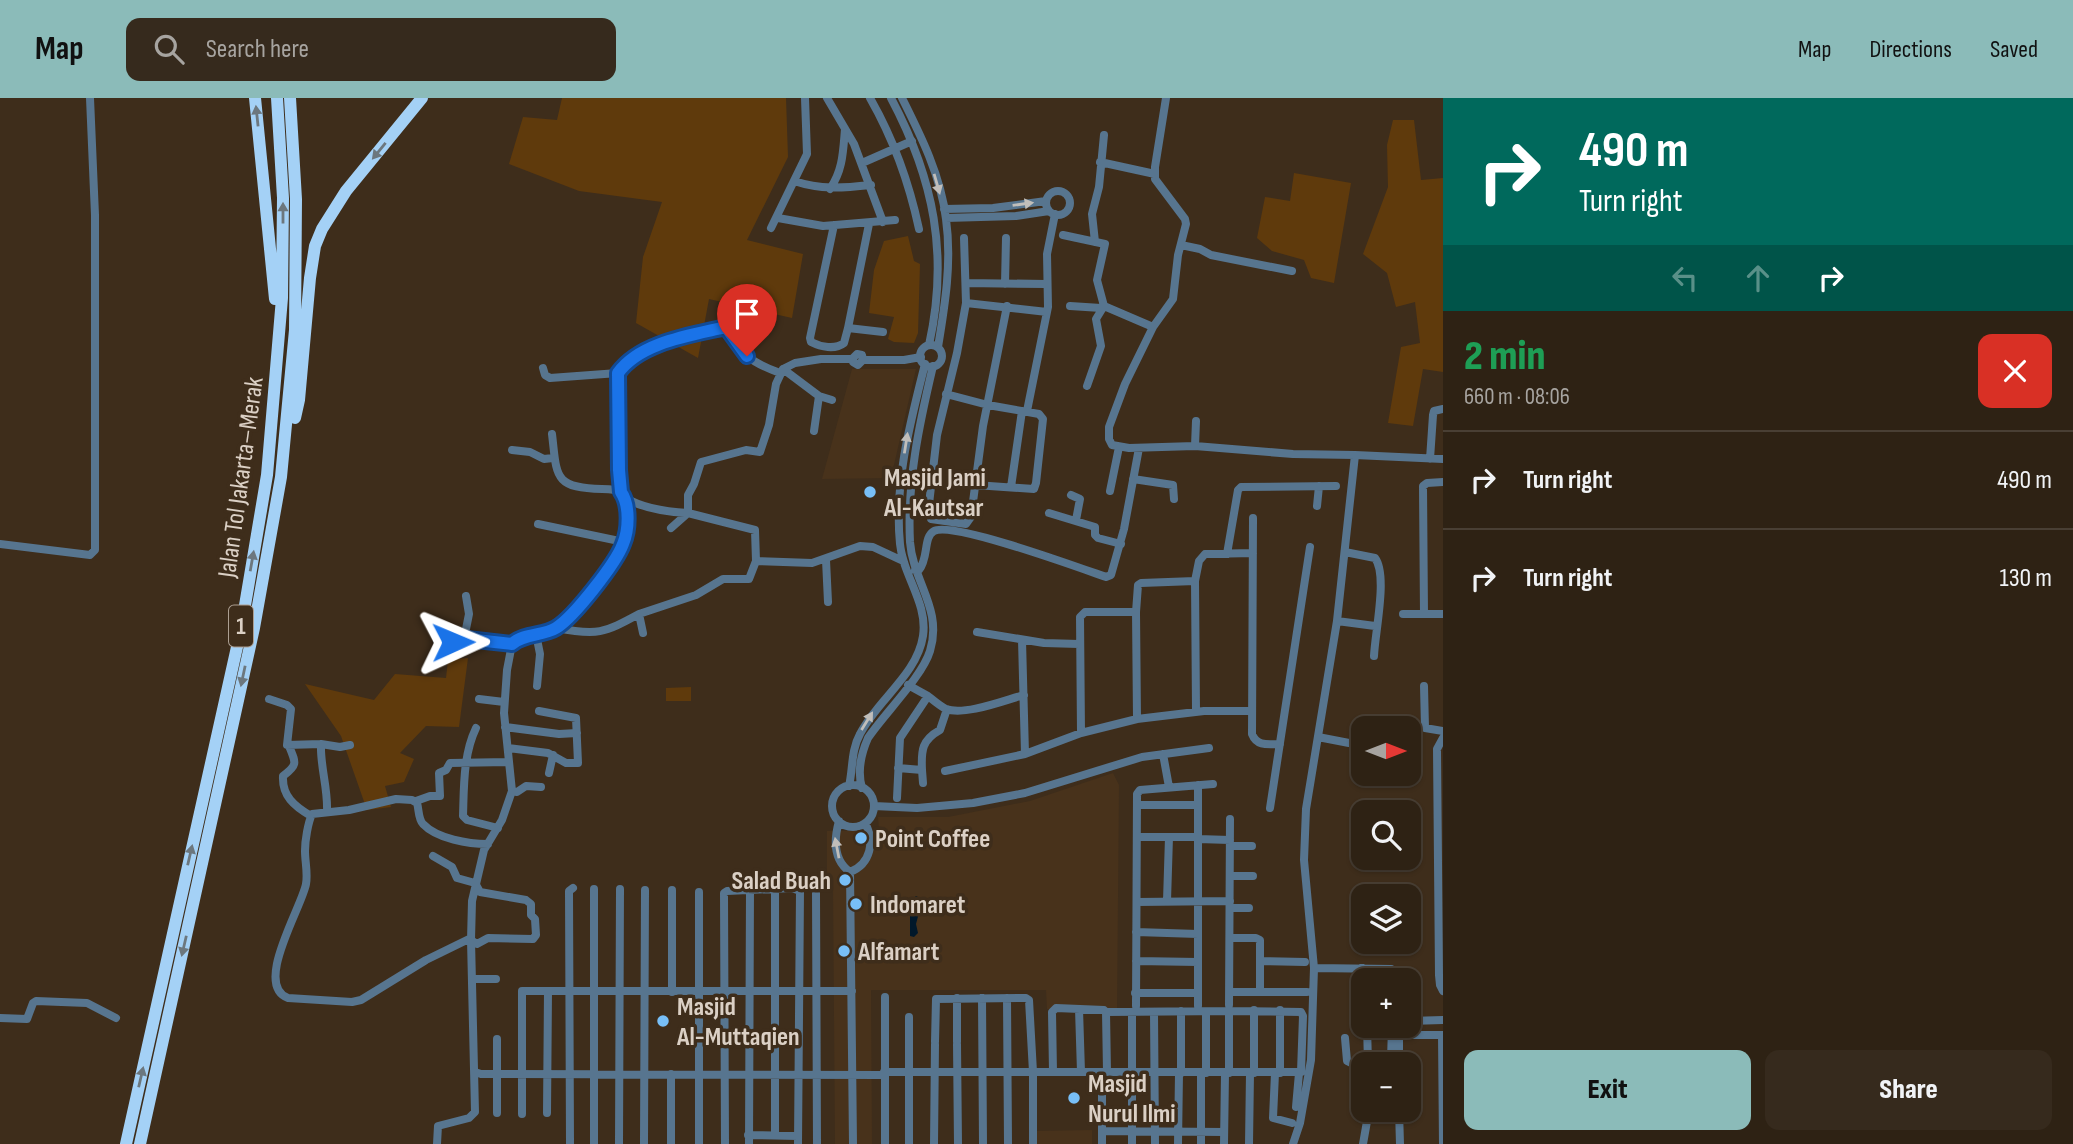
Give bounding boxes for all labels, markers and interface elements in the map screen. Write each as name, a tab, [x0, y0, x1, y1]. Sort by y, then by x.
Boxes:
search box	[126, 18, 616, 81]
text: Map	[35, 29, 84, 69]
icon: search	[150, 30, 188, 68]
text: Search here	[206, 34, 309, 65]
text: Map	[1798, 35, 1831, 64]
text: Directions	[1869, 35, 1952, 64]
text: Saved	[1990, 35, 2038, 64]
one-way arrow	[252, 105, 263, 127]
text: 490 m	[1579, 122, 1689, 181]
icon: right	[1464, 126, 1555, 217]
one-way arrow	[372, 142, 387, 159]
one-way arrow	[933, 173, 943, 194]
text: Turn right	[1579, 182, 1683, 221]
one-way arrow	[1012, 199, 1034, 210]
one-way arrow	[277, 202, 288, 224]
icon: left	[1666, 259, 1704, 297]
icon: ahead	[1739, 259, 1777, 297]
icon: right	[1812, 259, 1850, 297]
pin	[717, 284, 777, 356]
icon: arrive	[728, 295, 766, 333]
text: 2 min	[1464, 331, 1545, 382]
button: close	[1978, 334, 2052, 408]
street label: Jalan Tol Jakarta–Merak	[212, 375, 271, 581]
text: 660 m · 08:06	[1464, 383, 1570, 411]
one-way arrow	[901, 432, 912, 454]
icon: right	[1464, 461, 1502, 499]
place label: Masjid Jami Al-Kautsar	[883, 463, 986, 524]
text: Turn right	[1523, 465, 1612, 496]
text: 490 m	[1997, 465, 2052, 496]
marker: Masjid Jami Al-Kautsar	[862, 484, 878, 500]
one-way arrow	[247, 550, 258, 572]
icon: right	[1464, 559, 1502, 597]
text: Turn right	[1523, 563, 1612, 594]
text: 130 m	[2000, 563, 2052, 594]
position arrow	[416, 605, 490, 679]
road number: 1	[229, 606, 253, 646]
one-way arrow	[238, 665, 249, 687]
one-way arrow	[861, 712, 874, 731]
north arrow	[1351, 716, 1421, 786]
map controls	[1351, 716, 1421, 1122]
button: search	[1351, 800, 1421, 870]
place label: Point Coffee	[875, 824, 990, 855]
marker: Point Coffee	[853, 830, 869, 846]
one-way arrow	[832, 837, 843, 859]
one-way arrow	[185, 844, 196, 866]
place label: Salad Buah	[731, 866, 831, 897]
marker: Salad Buah	[837, 872, 853, 888]
button: layers	[1351, 884, 1421, 954]
place label: Indomaret	[870, 890, 966, 921]
marker: Indomaret	[848, 896, 864, 912]
one-way arrow	[178, 935, 189, 957]
place label: Alfamart	[857, 937, 940, 968]
marker: Alfamart	[836, 943, 852, 959]
button: +	[1351, 968, 1421, 1038]
place label: Masjid Al-Muttaqien	[676, 992, 800, 1053]
marker: Masjid Al-Muttaqien	[655, 1013, 671, 1029]
button: Exit	[1464, 1050, 1751, 1130]
button: Share	[1765, 1050, 2052, 1130]
button: −	[1351, 1052, 1421, 1122]
one-way arrow	[135, 1066, 146, 1088]
place label: Masjid Nurul Ilmi	[1088, 1069, 1176, 1130]
marker: Masjid Nurul Ilmi	[1066, 1090, 1082, 1106]

